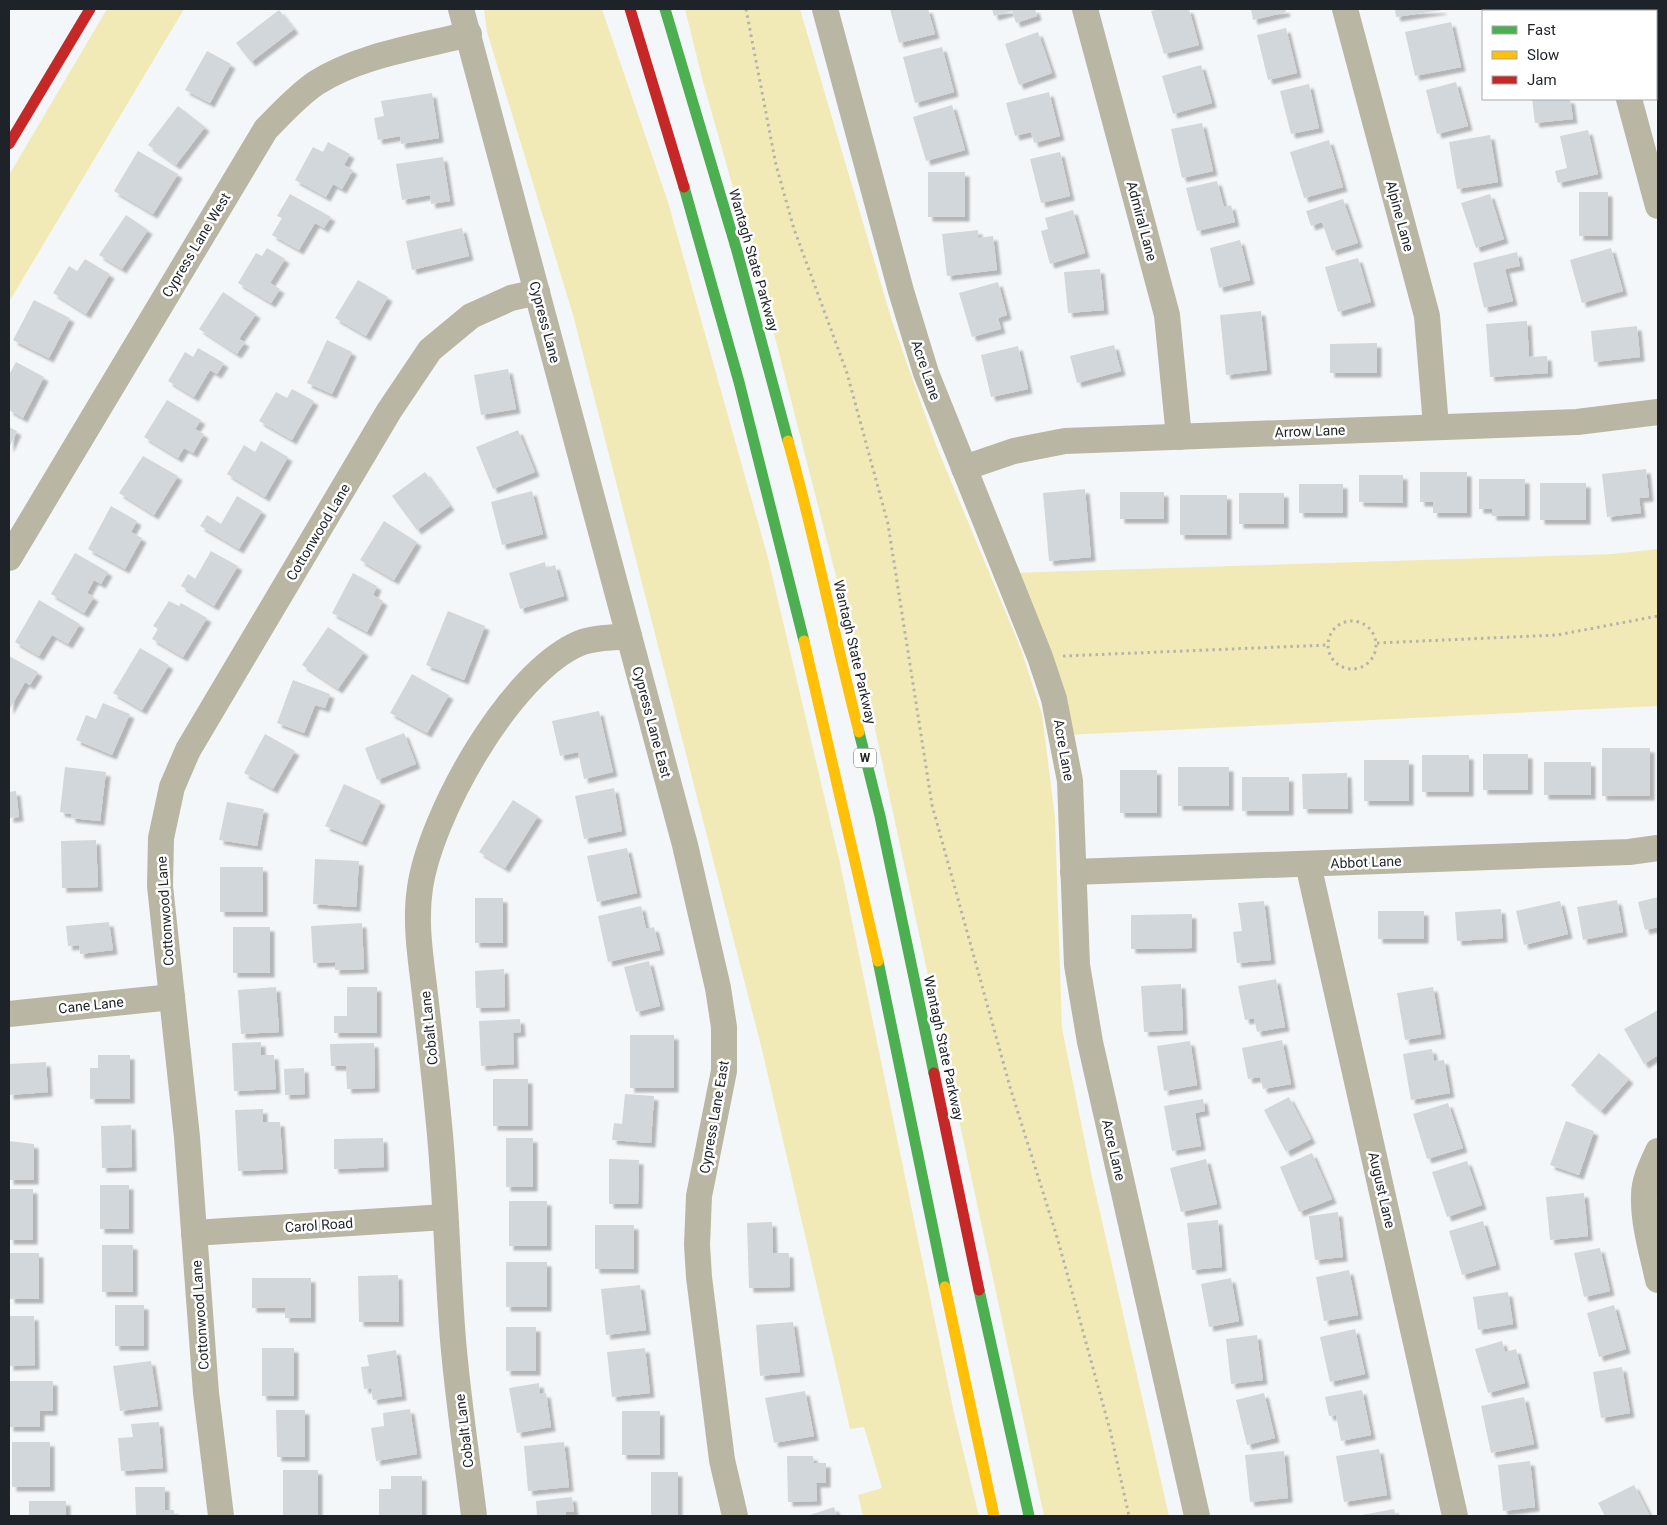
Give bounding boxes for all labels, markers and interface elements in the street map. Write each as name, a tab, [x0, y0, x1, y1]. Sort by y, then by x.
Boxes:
legend	[1482, 10, 1657, 100]
text: Fast	[1527, 21, 1556, 39]
text: Slow	[1527, 46, 1559, 64]
text: Jam	[1527, 71, 1557, 89]
street label: Admiral Lane	[1124, 179, 1160, 263]
street label: Alpine Lane	[1383, 179, 1417, 253]
street label: Wantagh State Parkway	[726, 187, 782, 334]
street label: Cypress Lane West	[159, 190, 234, 300]
street label: Cypress Lane	[526, 279, 564, 365]
street label: Acre Lane	[908, 338, 944, 402]
street label: Arrow Lane	[1274, 422, 1346, 440]
street label: Cottonwood Lane	[283, 481, 353, 583]
street label: Wantagh State Parkway	[831, 578, 879, 726]
street label: Cypress Lane East	[629, 665, 675, 780]
street label: Acre Lane	[1051, 718, 1077, 782]
road number: W	[854, 748, 876, 768]
street label: Abbot Lane	[1330, 853, 1402, 871]
street label: Cottonwood Lane	[153, 856, 177, 966]
street label: Wantagh State Parkway	[921, 974, 967, 1122]
street label: Cobalt Lane	[417, 990, 441, 1066]
street label: Cane Lane	[58, 994, 124, 1016]
street label: Cypress Lane East	[696, 1059, 732, 1175]
street label: Acre Lane	[1099, 1118, 1129, 1182]
street label: August Lane	[1365, 1150, 1399, 1230]
street label: Carol Road	[284, 1215, 354, 1235]
street label: Cottonwood Lane	[188, 1260, 212, 1370]
street label: Cobalt Lane	[452, 1393, 476, 1469]

